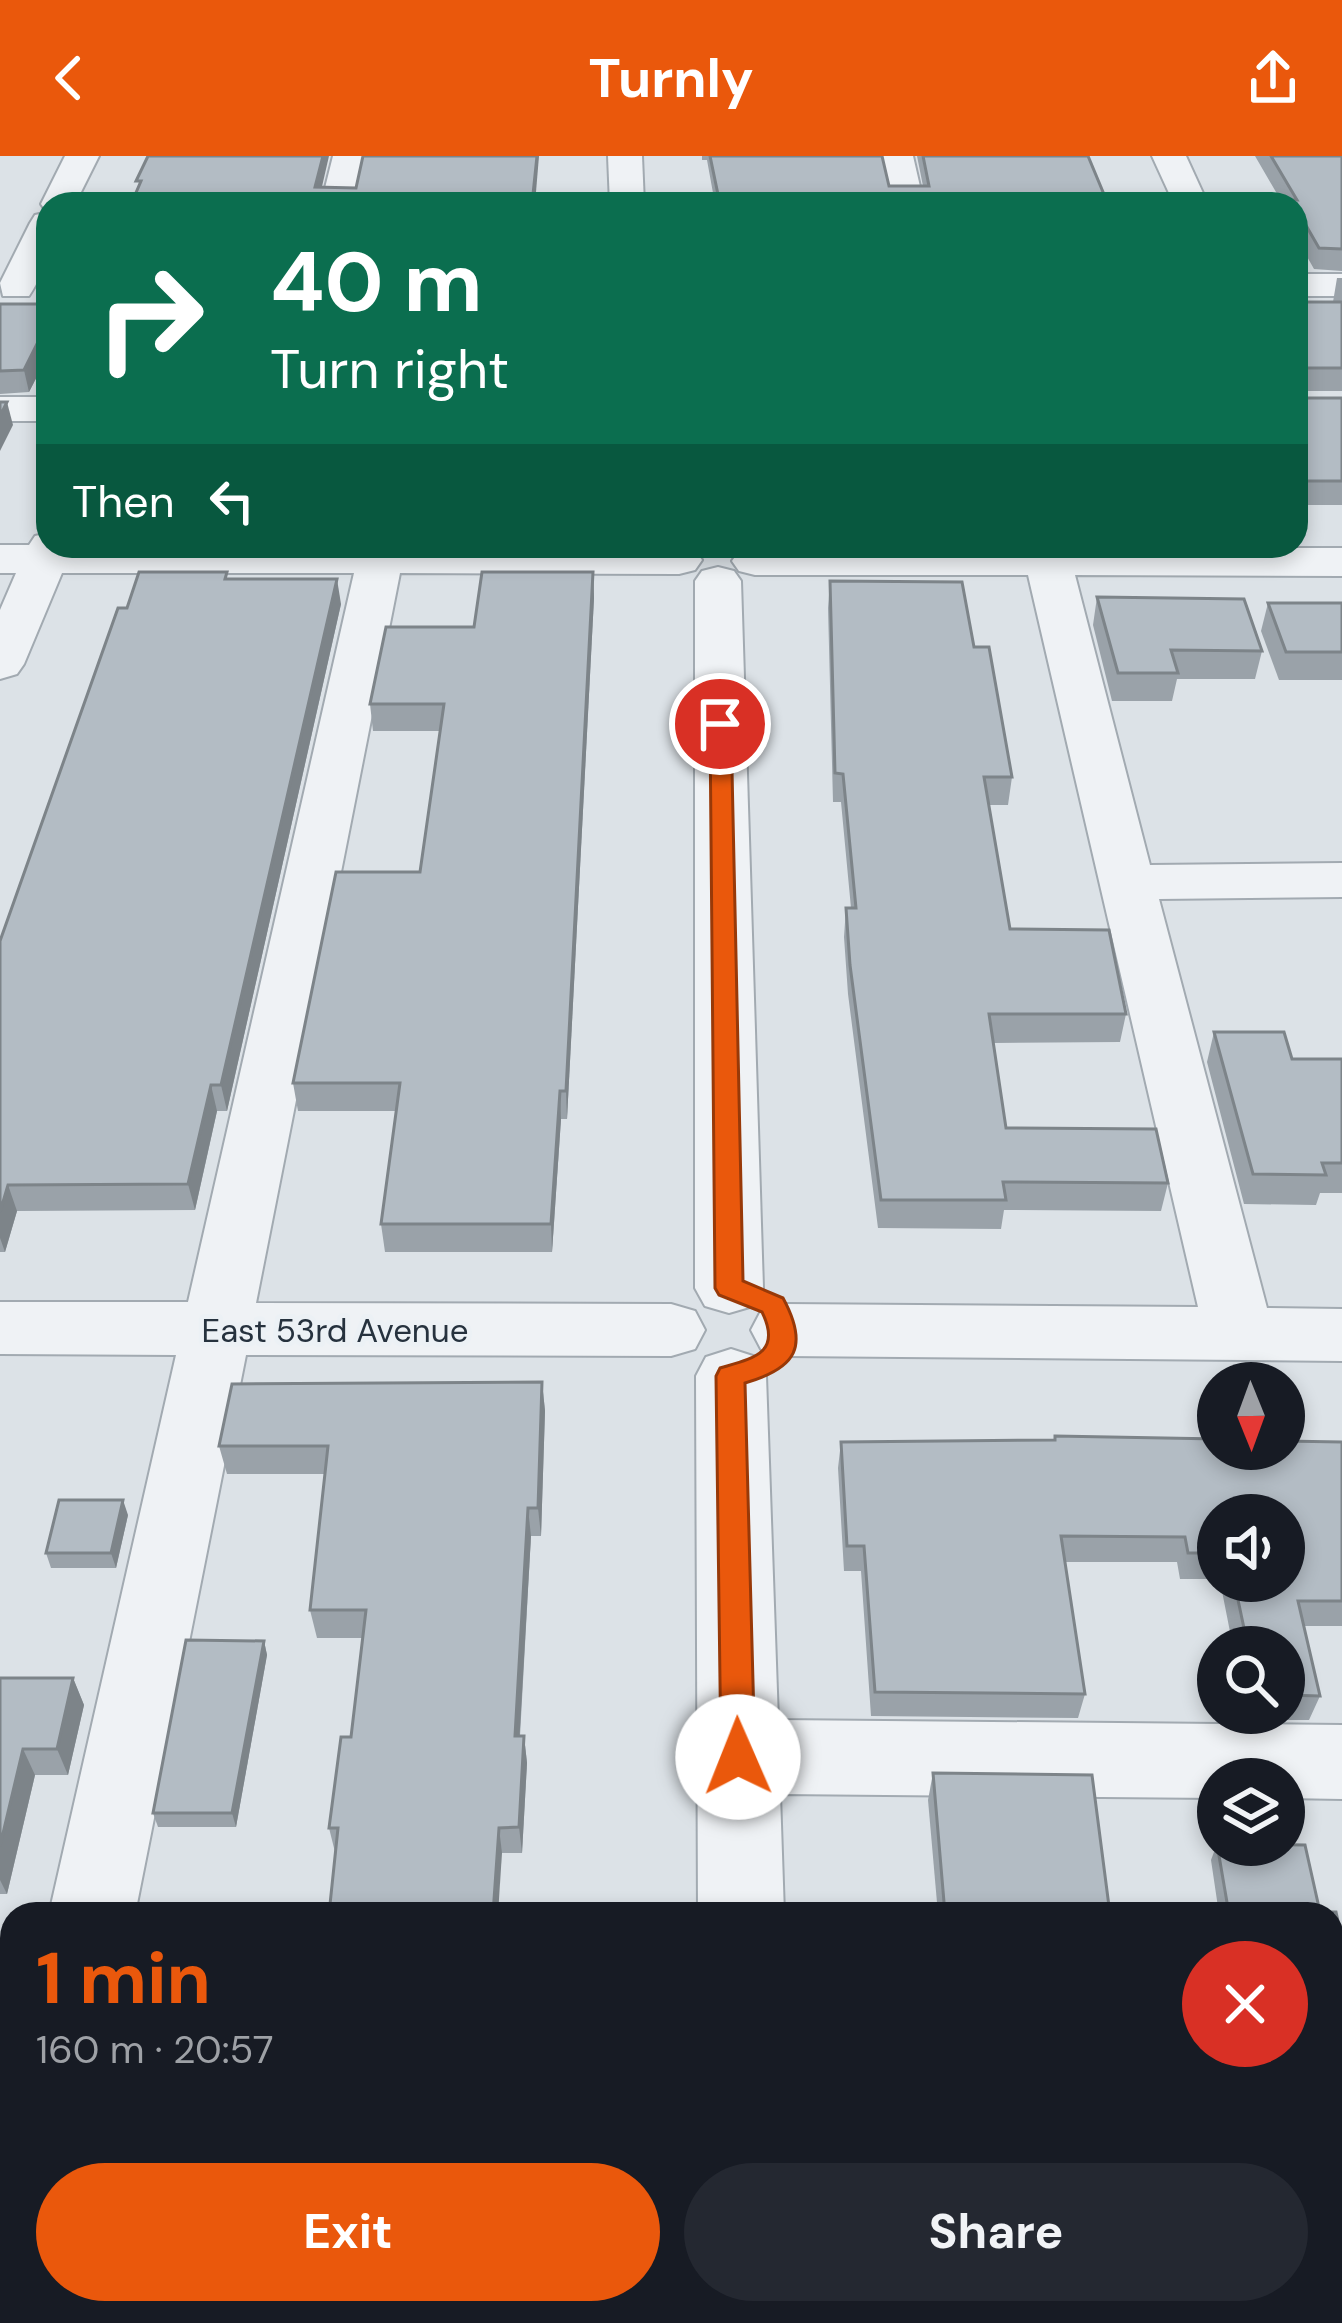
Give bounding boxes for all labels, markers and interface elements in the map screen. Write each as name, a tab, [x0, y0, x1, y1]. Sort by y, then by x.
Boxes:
text: Turnly	[588, 43, 754, 114]
icon: back	[36, 45, 102, 111]
icon: share	[1240, 45, 1306, 111]
text: 40 m	[270, 228, 483, 337]
icon: right	[72, 240, 228, 396]
text: Turn right	[270, 334, 509, 405]
icon: left	[199, 468, 265, 534]
text: Then	[72, 472, 175, 531]
pin	[669, 673, 771, 775]
icon: arrive	[687, 691, 753, 757]
street label: East 53rd Avenue	[202, 1309, 468, 1352]
north arrow	[1197, 1362, 1305, 1470]
map controls	[1197, 1362, 1305, 1866]
button: sound	[1197, 1494, 1305, 1602]
button: search	[1197, 1626, 1305, 1734]
position arrow	[675, 1694, 801, 1820]
button: layers	[1197, 1758, 1305, 1866]
text: 1 min	[36, 1932, 211, 2025]
button: close	[1182, 1941, 1308, 2067]
text: 160 m · 20:57	[36, 2024, 274, 2075]
button: Exit	[36, 2163, 660, 2301]
button: Share	[684, 2163, 1308, 2301]

